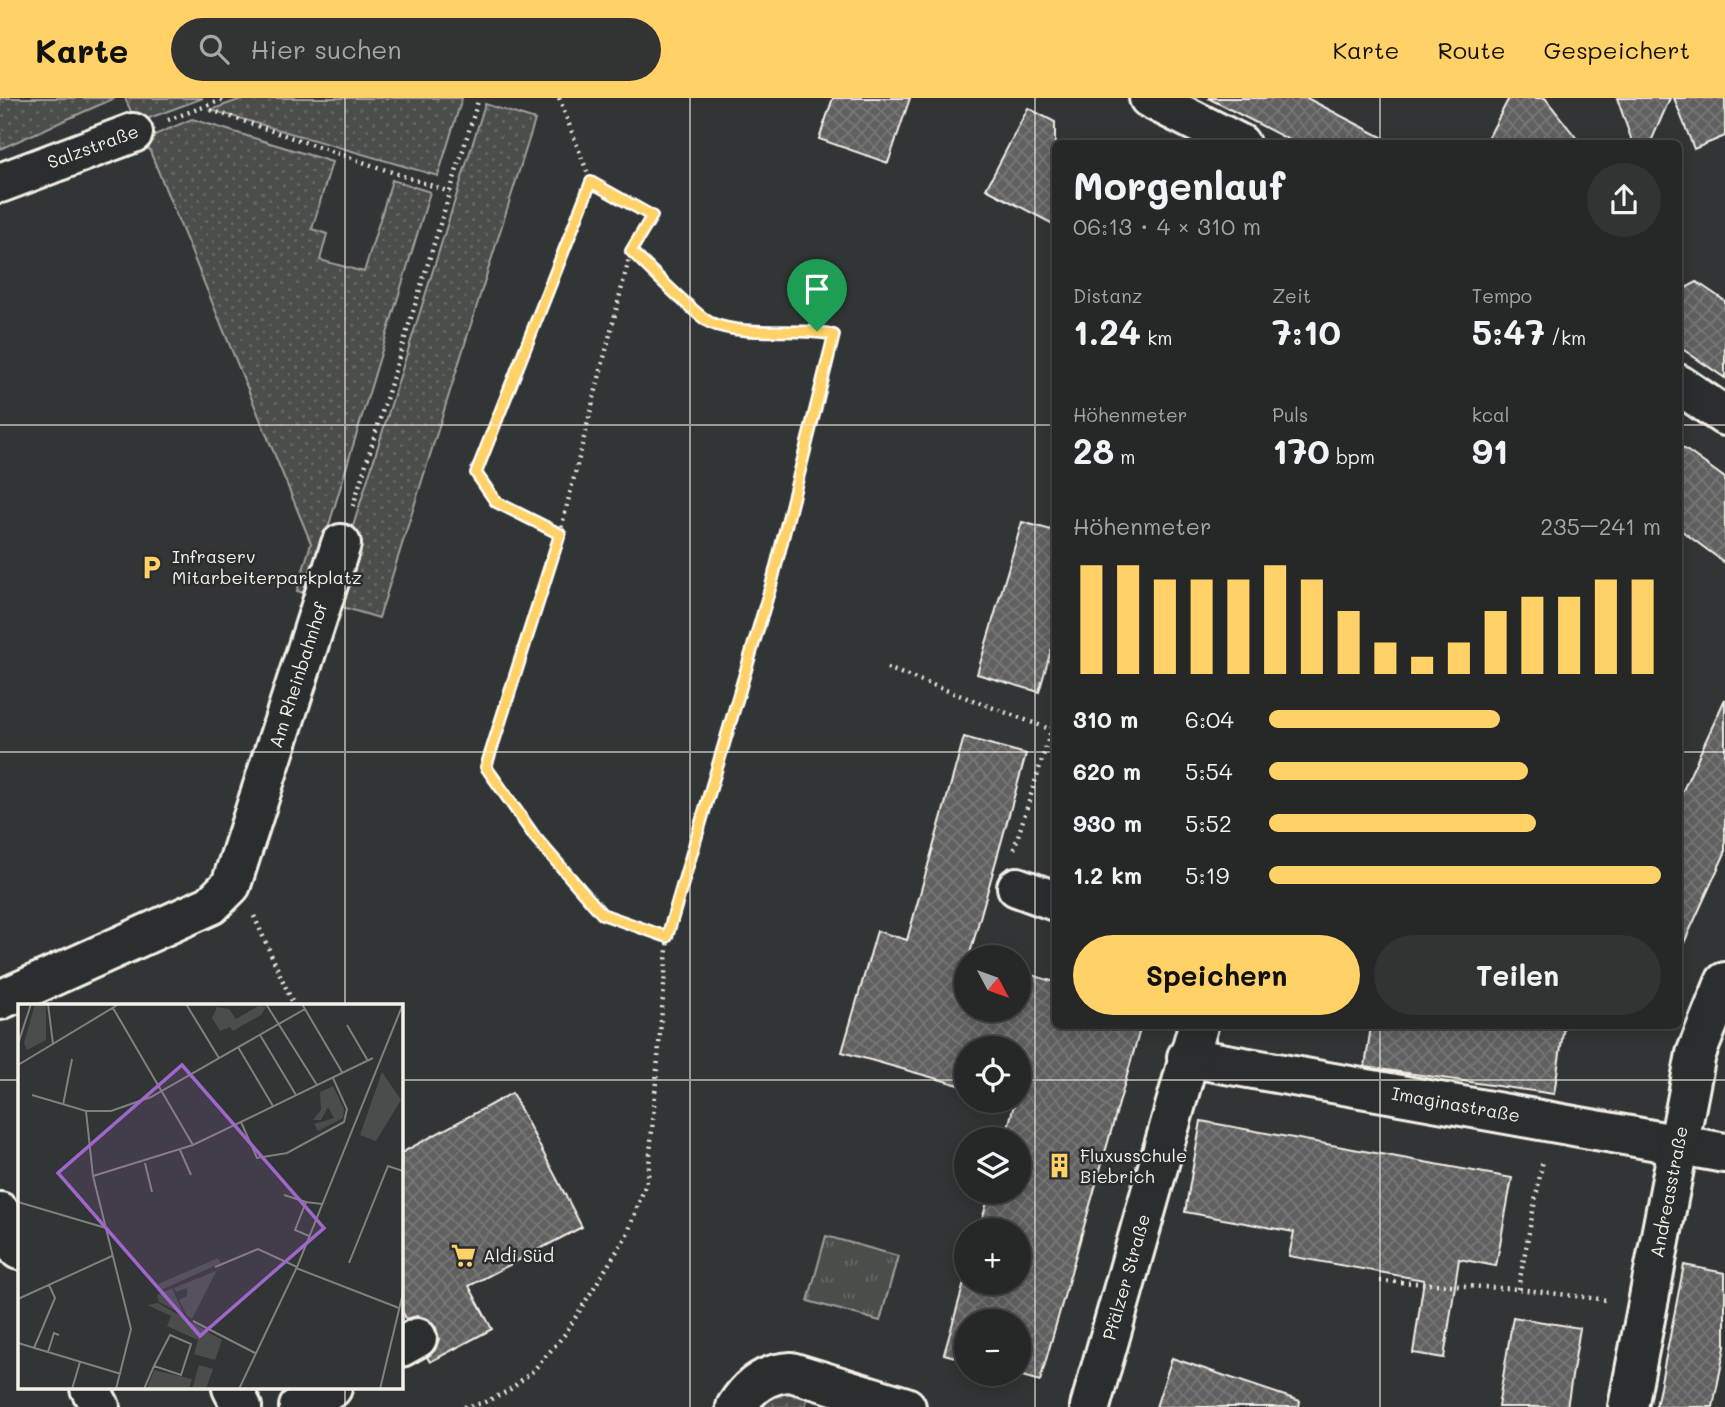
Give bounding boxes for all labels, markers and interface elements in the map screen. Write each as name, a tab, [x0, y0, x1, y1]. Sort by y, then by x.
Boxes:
search box	[171, 18, 661, 81]
text: Karte	[35, 28, 129, 71]
icon: search	[195, 30, 233, 68]
text: Hier suchen	[251, 32, 402, 66]
text: Karte	[1332, 34, 1399, 65]
text: Route	[1437, 34, 1506, 65]
text: Gespeichert	[1544, 34, 1690, 65]
street label: Salzstraße	[44, 118, 142, 174]
text: Morgenlauf	[1073, 160, 1285, 210]
button: share	[1587, 163, 1661, 237]
text: 06:13 · 4 × 310 m	[1073, 211, 1261, 241]
pin	[787, 259, 847, 331]
icon: arrive	[798, 270, 836, 308]
text: Distanz	[1073, 283, 1142, 308]
text: Zeit	[1272, 283, 1311, 308]
text: Tempo	[1472, 283, 1532, 308]
text: 1.24	[1073, 308, 1141, 354]
text: 7:10	[1272, 308, 1341, 354]
text: 5:47	[1472, 308, 1545, 354]
text: km	[1141, 325, 1172, 350]
text: /km	[1545, 325, 1586, 350]
text: Höhenmeter	[1073, 402, 1187, 427]
text: Puls	[1272, 402, 1308, 427]
text: kcal	[1472, 402, 1510, 427]
text: 28	[1073, 427, 1114, 473]
text: 170	[1272, 427, 1330, 473]
text: 91	[1472, 427, 1508, 473]
text: m	[1114, 444, 1136, 469]
text: bpm	[1330, 444, 1375, 469]
text: Höhenmeter	[1073, 511, 1211, 541]
text: 235–241 m	[1540, 511, 1661, 541]
place label: Infraserv Mitarbeiterparkplatz	[172, 544, 362, 589]
parking icon: Infraserv Mitarbeiterparkplatz	[138, 553, 166, 581]
street label: Am Rheinbahnhof	[263, 598, 333, 751]
text: 310 m	[1073, 704, 1138, 734]
text: 6:04	[1185, 704, 1234, 734]
text: 620 m	[1073, 756, 1141, 786]
text: 5:54	[1185, 756, 1232, 786]
text: 930 m	[1073, 808, 1142, 838]
text: 5:52	[1185, 808, 1232, 838]
text: 1.2 km	[1073, 860, 1142, 890]
text: 5:19	[1185, 860, 1229, 890]
button: Speichern	[1073, 935, 1360, 1015]
button: Teilen	[1374, 935, 1661, 1015]
north arrow	[954, 945, 1031, 1022]
map controls	[954, 945, 1031, 1386]
inset map	[18, 1004, 402, 1390]
button: locate	[954, 1036, 1031, 1113]
street label: Imaginastraße	[1390, 1081, 1522, 1127]
street label: Andreasstraße	[1644, 1124, 1693, 1260]
button: layers	[954, 1127, 1031, 1204]
place label: Fluxusschule Biebrich	[1080, 1143, 1187, 1188]
building icon: Fluxusschule Biebrich	[1046, 1152, 1074, 1180]
street label: Pfälzer Straße	[1097, 1211, 1155, 1343]
button: +	[954, 1218, 1031, 1295]
supermarket icon: Aldi Süd	[449, 1242, 477, 1270]
place label: Aldi Süd	[483, 1243, 554, 1267]
button: −	[954, 1309, 1031, 1386]

